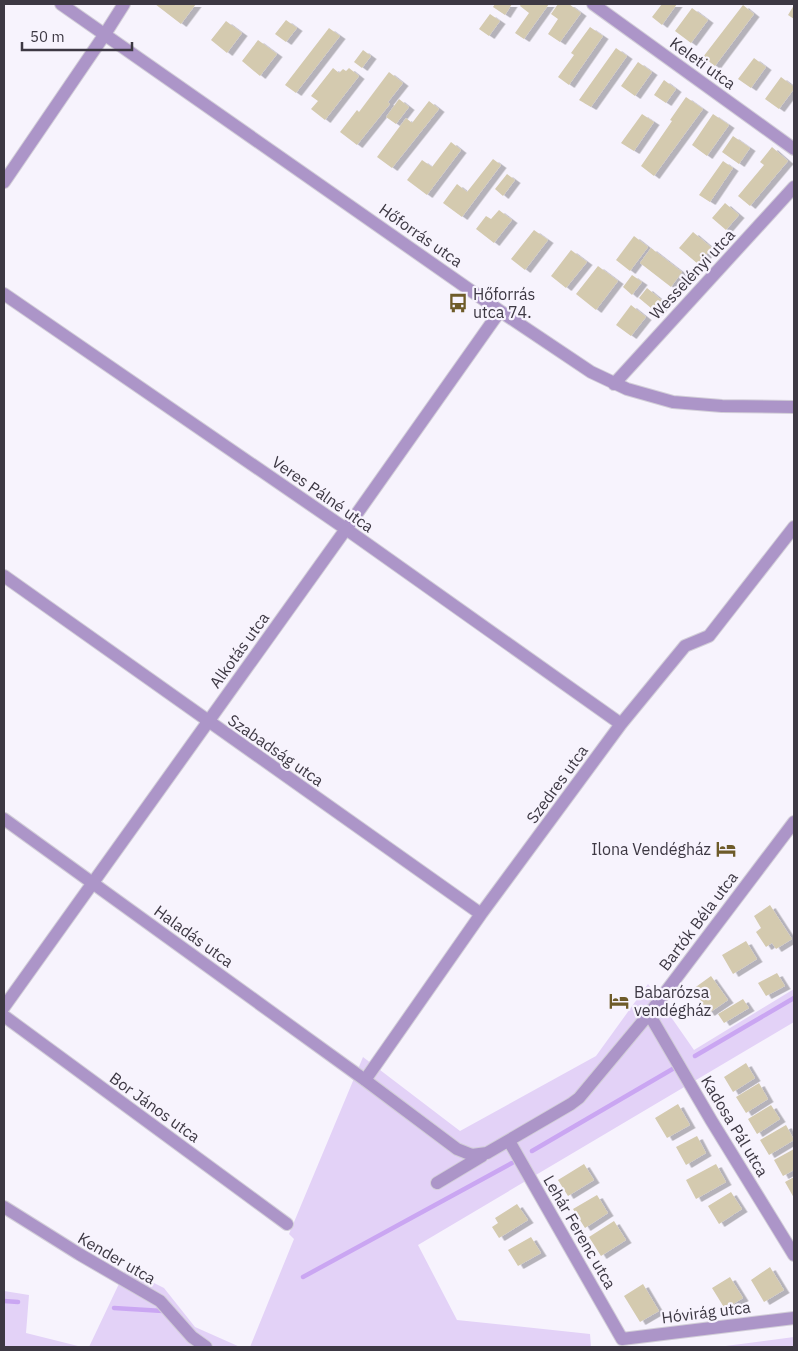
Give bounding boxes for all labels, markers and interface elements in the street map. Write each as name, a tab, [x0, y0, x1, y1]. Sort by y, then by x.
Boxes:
scale bar	[22, 20, 132, 52]
text: 50 m	[30, 27, 65, 46]
street label: Keleti utca	[666, 32, 740, 94]
street label: Hőforrás utca	[375, 199, 467, 271]
street label: Wesselényi utca	[645, 224, 739, 323]
place label: Hőforrás utca 74.	[473, 284, 535, 322]
bus stop icon: Hőforrás utca 74.	[447, 292, 469, 314]
street label: Veres Pálné utca	[268, 452, 378, 537]
street label: Alkotás utca	[205, 608, 273, 692]
street label: Szabadság utca	[224, 710, 328, 791]
street label: Szedres utca	[522, 741, 592, 827]
hotel icon: Ilona Vendégház	[715, 838, 737, 860]
place label: Ilona Vendégház	[591, 839, 711, 859]
street label: Bartók Béla utca	[654, 867, 742, 974]
street label: Haladás utca	[150, 900, 238, 972]
place label: Babarózsa vendégház	[634, 982, 711, 1020]
hotel icon: Babarózsa vendégház	[608, 990, 630, 1012]
street label: Bor János utca	[106, 1068, 204, 1147]
street label: Kadosa Pál utca	[697, 1072, 773, 1180]
street label: Lehár Ferenc utca	[539, 1172, 621, 1293]
street label: Kender utca	[75, 1228, 160, 1289]
street label: Hóvirág utca	[660, 1297, 752, 1327]

